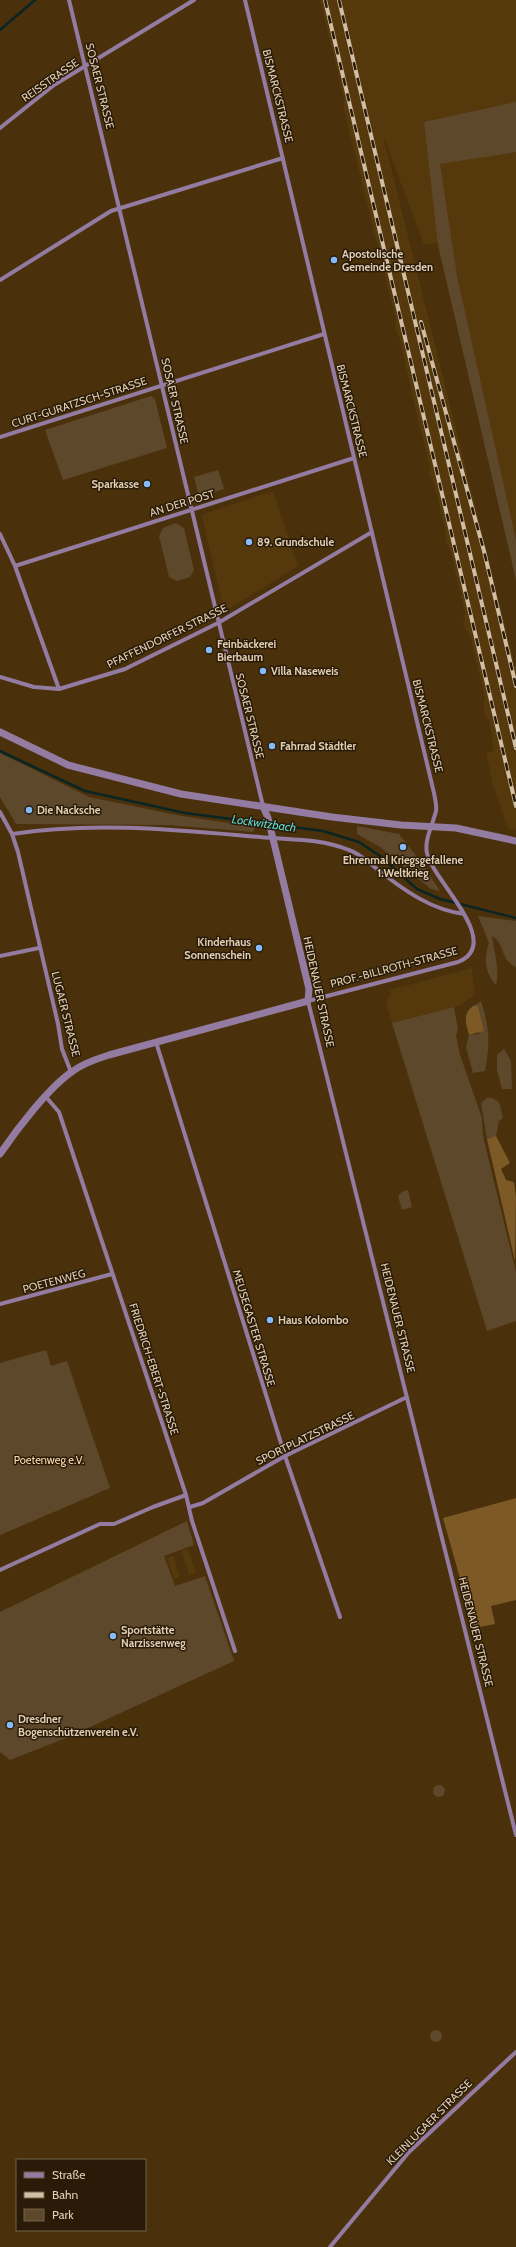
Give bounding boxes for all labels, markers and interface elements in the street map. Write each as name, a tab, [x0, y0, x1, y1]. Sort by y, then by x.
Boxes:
street label: SOSAER STRASSE	[83, 42, 117, 130]
street label: BISMARCKSTRASSE	[260, 48, 296, 144]
street label: REISSTRASSE	[19, 55, 81, 105]
place label: Apostolische Gemeinde Dresden	[342, 247, 433, 274]
marker: Apostolische Gemeinde Dresden	[329, 255, 339, 265]
street label: SOSAER STRASSE	[158, 357, 192, 445]
street label: BISMARCKSTRASSE	[334, 363, 370, 459]
street label: CURT-GURATZSCH-STRASSE	[10, 373, 148, 431]
place label: Sparkasse	[92, 477, 139, 491]
marker: Sparkasse	[142, 479, 152, 489]
street label: AN DER POST	[148, 486, 216, 520]
place label: 89. Grundschule	[257, 535, 334, 549]
marker: 89. Grundschule	[244, 537, 254, 547]
street label: PFAFFENDORFER STRASSE	[104, 601, 230, 671]
place label: Feinbäckerei Bierbaum	[217, 637, 276, 664]
marker: Feinbäckerei Bierbaum	[204, 645, 214, 655]
place label: Villa Naseweis	[271, 664, 339, 678]
marker: Villa Naseweis	[258, 666, 268, 676]
street label: SOSAER STRASSE	[233, 672, 267, 760]
street label: BISMARCKSTRASSE	[410, 678, 446, 774]
place label: Fahrrad Städtler	[280, 739, 356, 753]
marker: Fahrrad Städtler	[267, 741, 277, 751]
place label: Die Nacksche	[37, 803, 101, 817]
marker: Die Nacksche	[24, 805, 34, 815]
water label: Lockwitzbach	[231, 811, 297, 835]
marker: Ehrenmal Kriegsgefallene 1.Weltkrieg	[398, 842, 408, 852]
place label: Ehrenmal Kriegsgefallene 1.Weltkrieg	[343, 853, 464, 880]
place label: Kinderhaus Sonnenschein	[184, 935, 251, 962]
street label: HEIDENAUER STRASSE	[300, 935, 338, 1049]
marker: Kinderhaus Sonnenschein	[254, 943, 264, 953]
street label: PROF.-BILLROTH-STRASSE	[329, 943, 459, 991]
street label: LUGAER STRASSE	[49, 970, 83, 1058]
street label: HEIDENAUER STRASSE	[378, 1262, 418, 1374]
street label: POETENWEG	[21, 1266, 87, 1296]
street label: MEUSEGASTER STRASSE	[230, 1268, 278, 1388]
street label: FRIEDRICH-EBERT-STRASSE	[126, 1301, 182, 1437]
place label: Haus Kolombo	[278, 1313, 349, 1327]
marker: Haus Kolombo	[265, 1315, 275, 1325]
street label: SPORTPLATZSTRASSE	[253, 1408, 357, 1468]
park label: Poetenweg e.V.	[14, 1453, 84, 1467]
street label: HEIDENAUER STRASSE	[456, 1576, 496, 1688]
place label: Sportstätte Narzissenweg	[121, 1623, 186, 1650]
marker: Sportstätte Narzissenweg	[108, 1631, 118, 1641]
place label: Dresdner Bogenschützenverein e.V.	[18, 1712, 139, 1739]
marker: Dresdner Bogenschützenverein e.V.	[5, 1720, 15, 1730]
street label: KLEINLUGAER STRASSE	[383, 2076, 475, 2168]
legend	[16, 2159, 146, 2231]
text: Straße	[52, 2167, 85, 2182]
text: Bahn	[52, 2187, 78, 2202]
text: Park	[52, 2207, 74, 2222]

